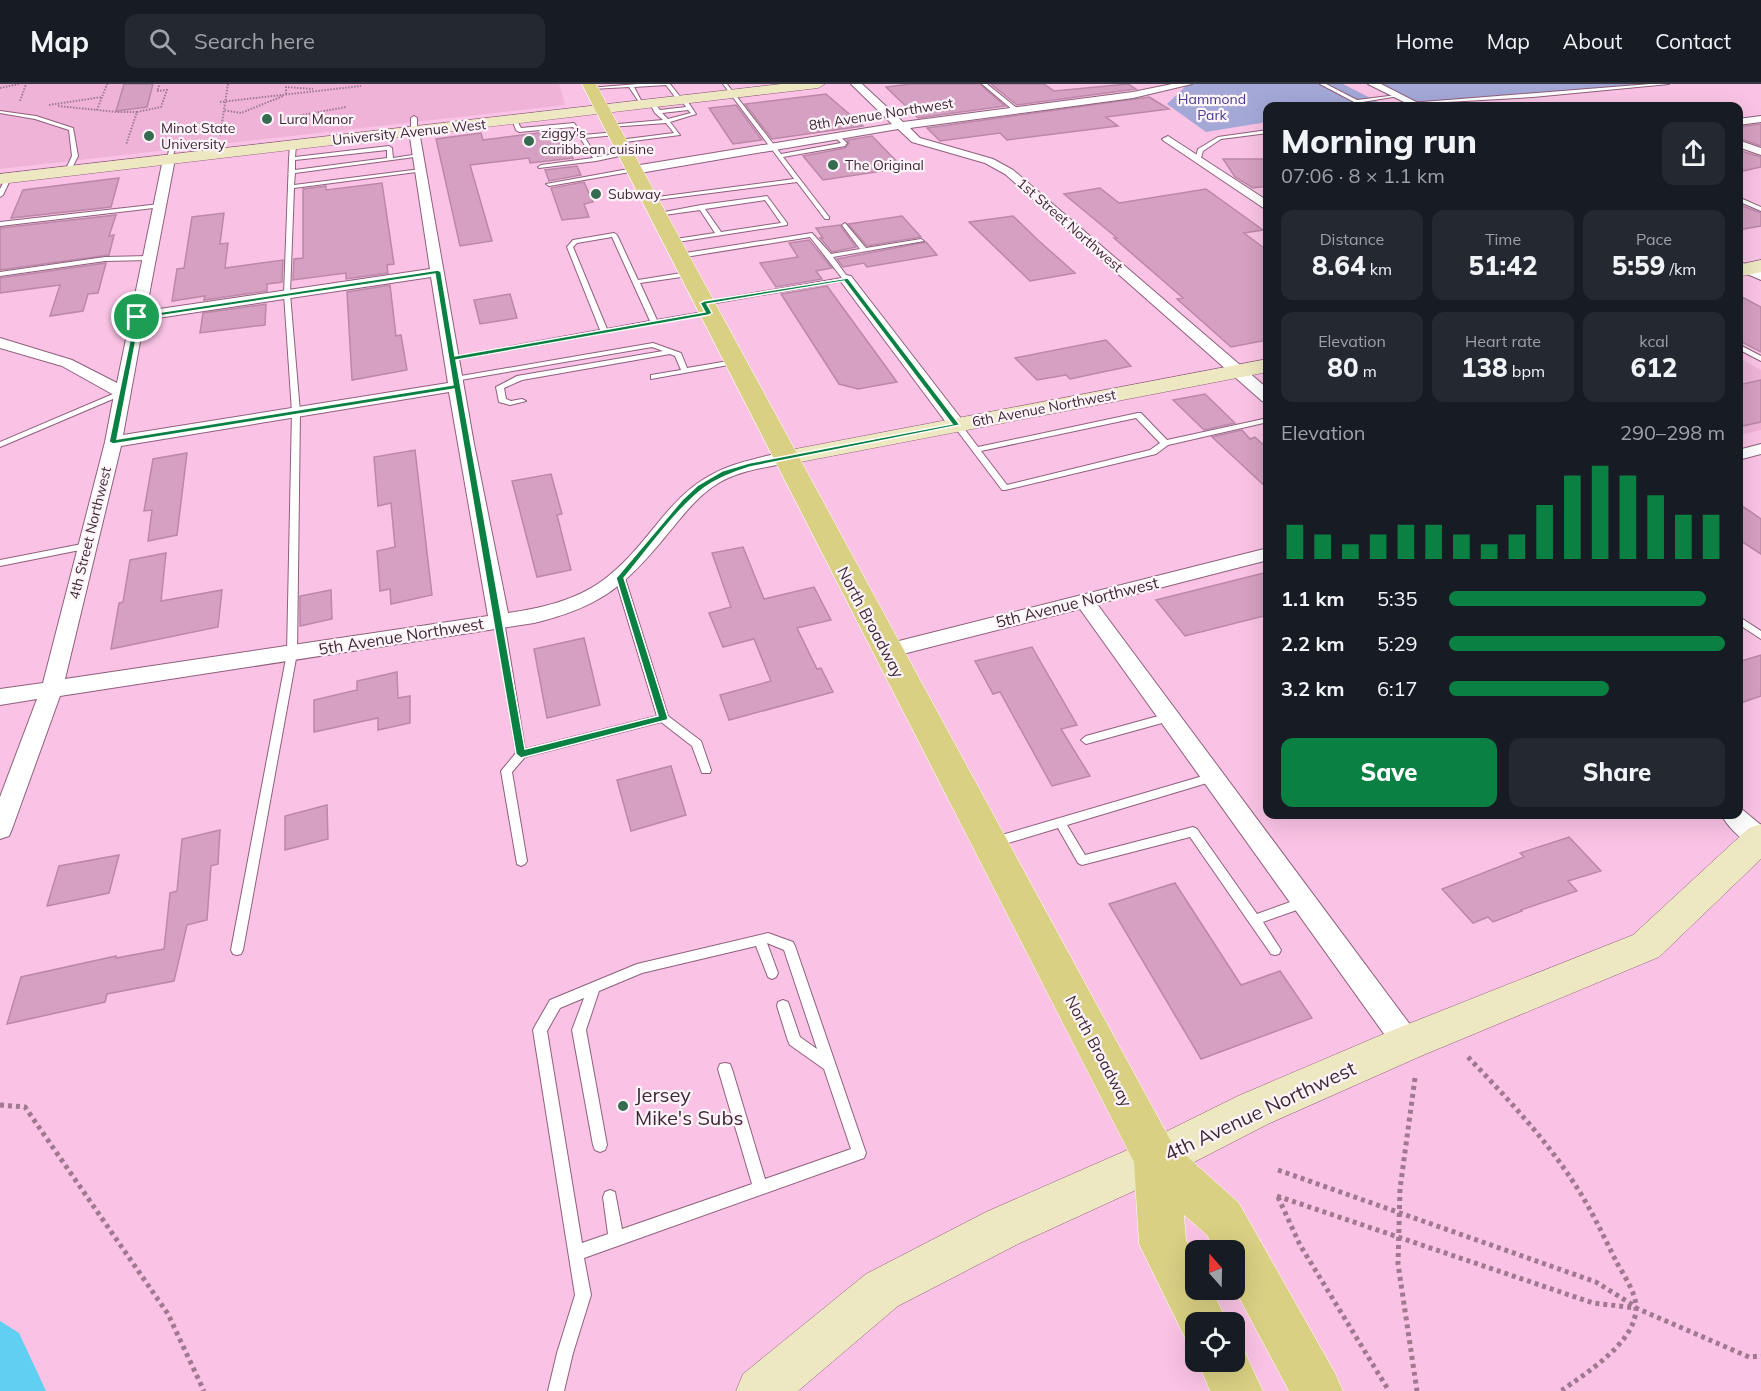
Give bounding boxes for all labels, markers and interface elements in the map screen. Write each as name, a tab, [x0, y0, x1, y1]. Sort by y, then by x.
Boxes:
search box	[125, 14, 545, 68]
text: Map	[30, 24, 89, 59]
icon: search	[146, 25, 179, 58]
text: Search here	[194, 27, 315, 55]
text: Home	[1396, 28, 1454, 54]
text: Map	[1487, 28, 1530, 54]
text: About	[1563, 28, 1622, 54]
text: Contact	[1655, 28, 1731, 54]
park label: Hammond Park	[1178, 90, 1246, 124]
street label: 8th Avenue Northwest	[808, 94, 955, 134]
place label: Lura Manor	[279, 110, 354, 128]
marker: Lura Manor	[260, 112, 274, 126]
street label: University Avenue West	[331, 115, 487, 149]
place label: Minot State University	[161, 119, 235, 153]
text: Morning run	[1281, 120, 1477, 161]
button: share	[1662, 122, 1725, 185]
place label: ziggy's caribbean cuisine	[541, 124, 654, 158]
marker: Minot State University	[142, 129, 156, 143]
marker: ziggy's caribbean cuisine	[522, 134, 536, 148]
place label: The Original	[845, 156, 924, 174]
marker: The Original	[826, 158, 840, 172]
text: 07:06 · 8 × 1.1 km	[1281, 163, 1445, 188]
street label: 1st Street Northwest	[1013, 174, 1127, 276]
place label: Subway	[608, 185, 661, 203]
marker: Subway	[589, 187, 603, 201]
text: Distance	[1320, 229, 1384, 249]
text: Time	[1485, 229, 1521, 249]
text: Pace	[1636, 229, 1672, 249]
text: 8.64	[1312, 249, 1366, 282]
text: 51:42	[1468, 249, 1538, 282]
text: 5:59	[1612, 249, 1665, 282]
text: km	[1366, 259, 1392, 279]
text: /km	[1665, 259, 1696, 279]
pin	[111, 291, 162, 342]
icon: arrive	[120, 300, 153, 333]
text: Elevation	[1318, 331, 1386, 351]
text: Heart rate	[1465, 331, 1541, 351]
text: kcal	[1639, 331, 1669, 351]
text: 80	[1327, 351, 1358, 384]
text: 138	[1461, 351, 1508, 384]
text: 612	[1631, 351, 1677, 384]
text: m	[1358, 361, 1377, 381]
text: bpm	[1508, 361, 1545, 381]
street label: 6th Avenue Northwest	[971, 385, 1117, 431]
text: Elevation	[1281, 420, 1366, 445]
text: 290–298 m	[1620, 420, 1725, 445]
street label: 4th Street Northwest	[65, 465, 115, 601]
street label: North Broadway	[833, 563, 909, 682]
street label: 5th Avenue Northwest	[994, 572, 1161, 632]
text: 1.1 km	[1281, 586, 1344, 611]
text: 5:35	[1377, 586, 1418, 611]
street label: 5th Avenue Northwest	[317, 613, 485, 659]
text: 2.2 km	[1281, 631, 1344, 656]
text: 5:29	[1377, 631, 1418, 656]
text: 3.2 km	[1281, 676, 1344, 701]
text: 6:17	[1377, 676, 1418, 701]
button: Save	[1281, 738, 1497, 807]
button: Share	[1509, 738, 1725, 807]
street label: North Broadway	[1061, 992, 1137, 1111]
street label: 4th Avenue Northwest	[1160, 1055, 1360, 1166]
place label: Jersey Mike's Subs	[635, 1082, 743, 1130]
marker: Jersey Mike's Subs	[616, 1099, 630, 1113]
north arrow	[1185, 1240, 1245, 1300]
map controls	[1185, 1240, 1245, 1372]
button: locate	[1185, 1312, 1245, 1372]

